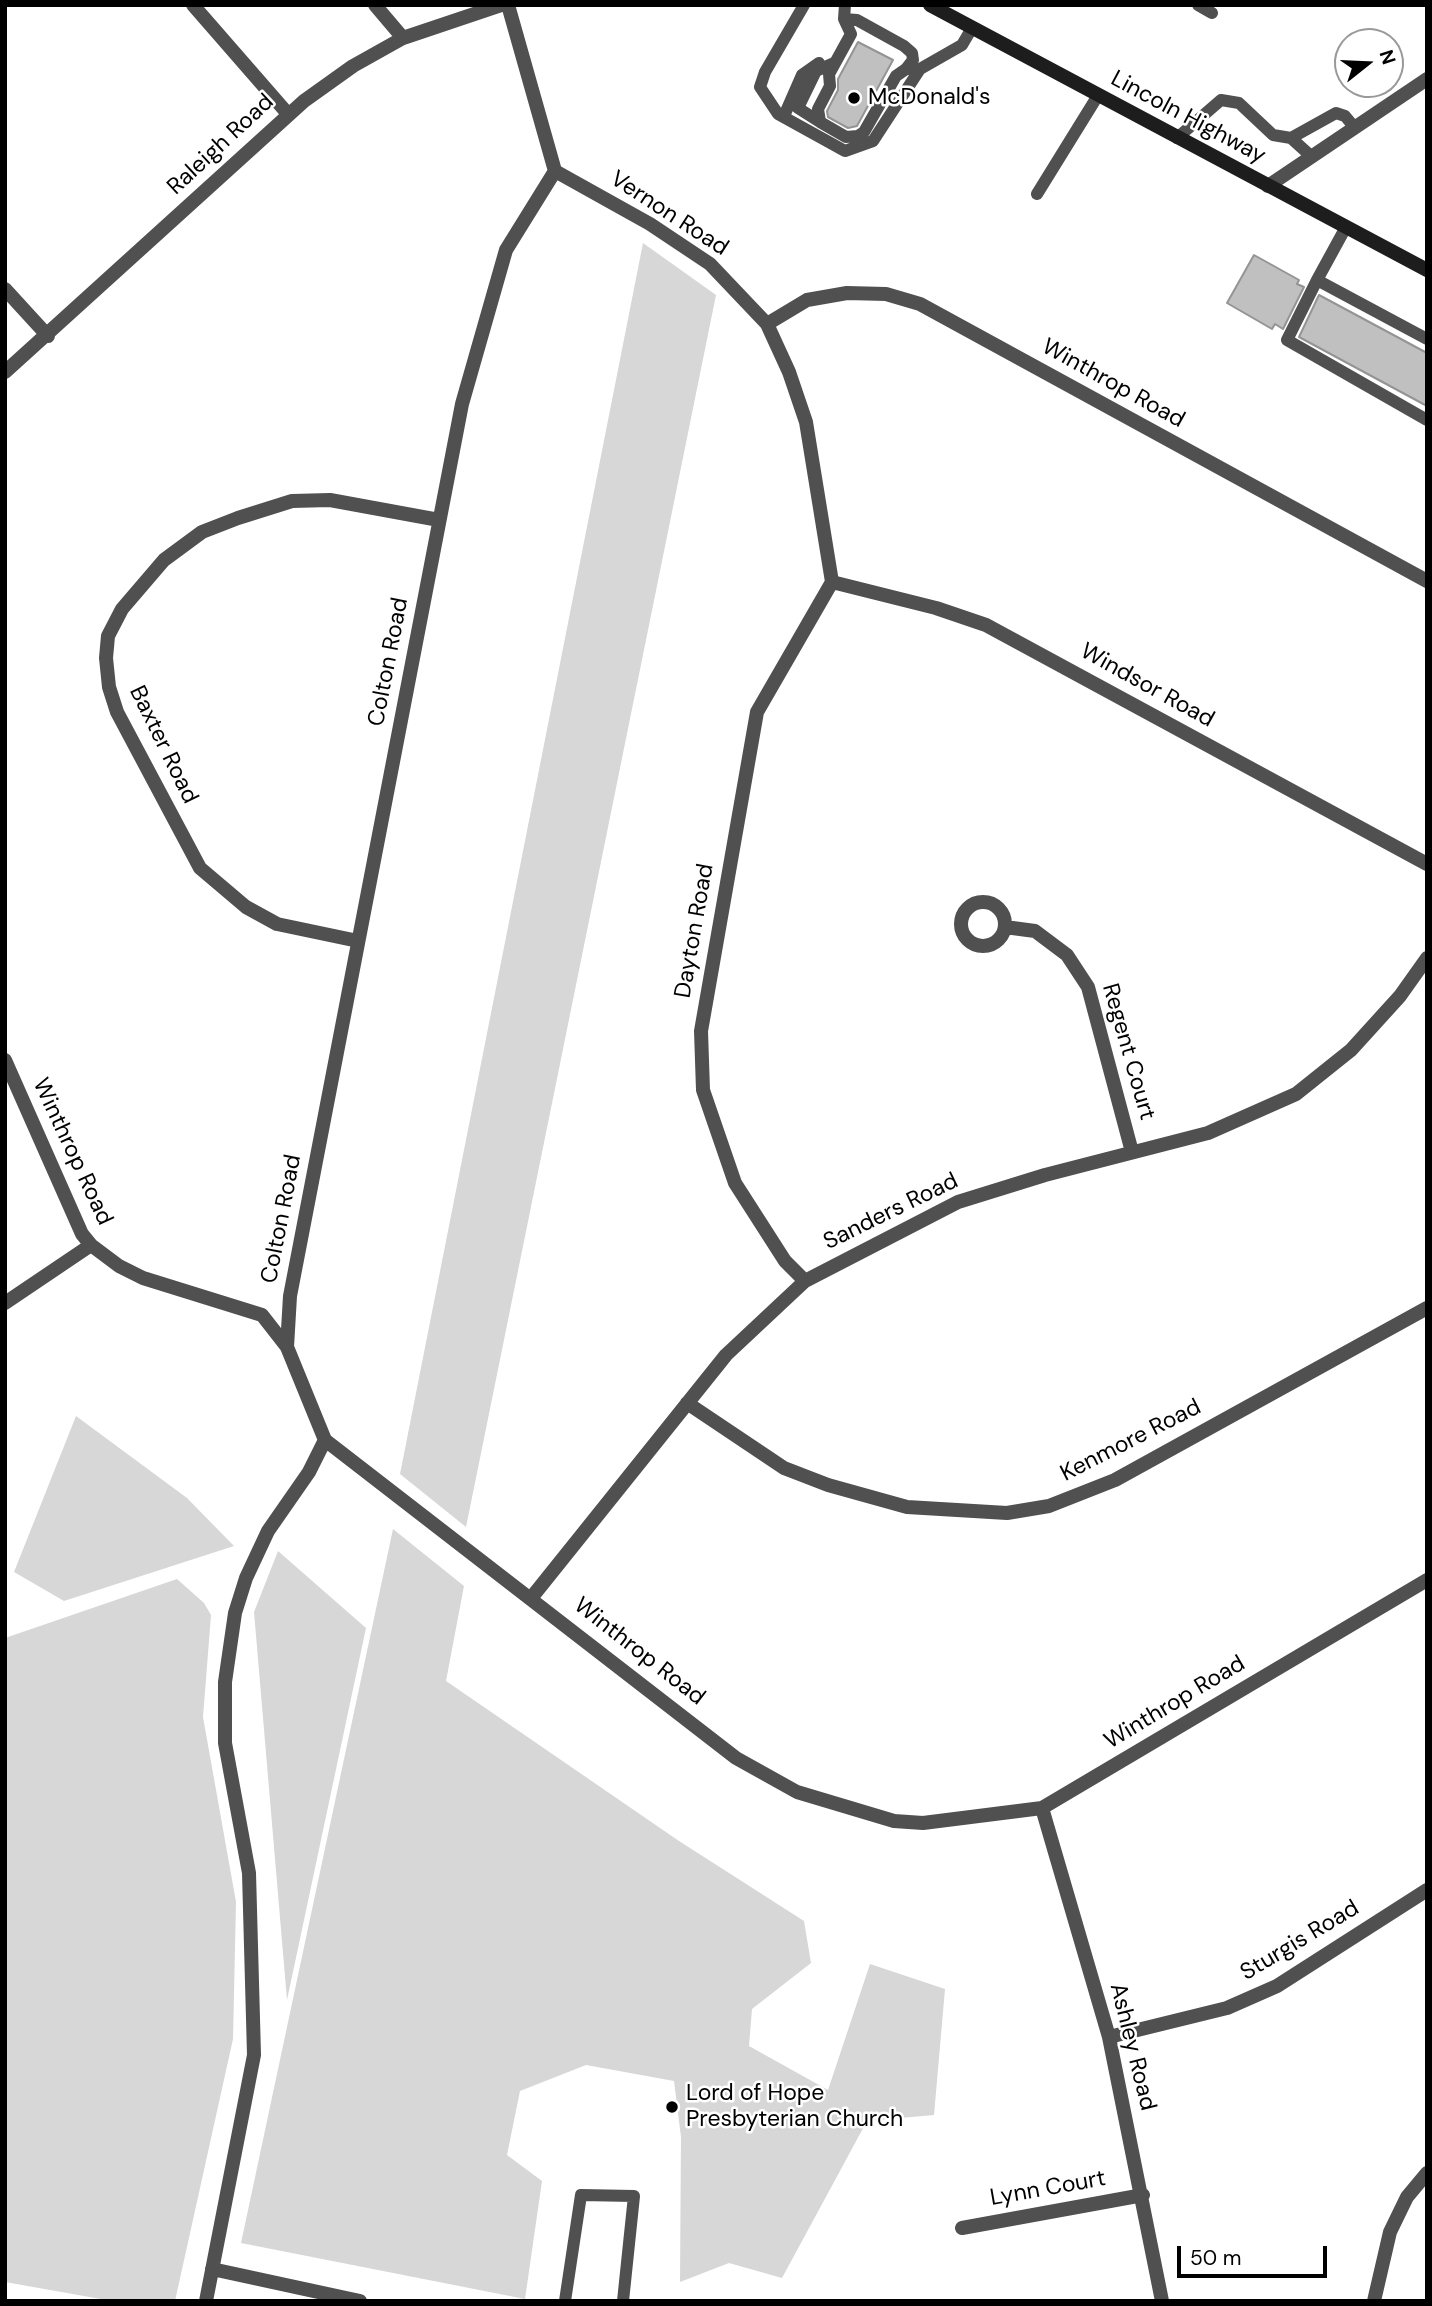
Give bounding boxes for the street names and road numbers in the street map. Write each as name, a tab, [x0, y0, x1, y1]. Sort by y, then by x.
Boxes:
street label: Lincoln Highway	[1106, 66, 1270, 170]
street label: Raleigh Road	[162, 89, 280, 201]
street label: Vernon Road	[605, 166, 733, 262]
street label: Winthrop Road	[1037, 333, 1189, 435]
street label: Colton Road	[363, 595, 415, 729]
street label: Windsor Road	[1075, 638, 1219, 734]
street label: Baxter Road	[123, 682, 203, 808]
street label: Dayton Road	[670, 862, 720, 1000]
street label: Regent Court	[1095, 981, 1161, 1123]
street label: Winthrop Road	[26, 1074, 118, 1230]
street label: Colton Road	[256, 1152, 308, 1286]
street label: Sanders Road	[819, 1168, 963, 1256]
street label: Kenmore Road	[1056, 1394, 1206, 1488]
street label: Winthrop Road	[568, 1592, 710, 1712]
street label: Winthrop Road	[1100, 1650, 1250, 1756]
street label: Sturgis Road	[1236, 1895, 1364, 1987]
street label: Ashley Road	[1103, 1980, 1161, 2114]
street label: Lynn Court	[988, 2165, 1108, 2213]

